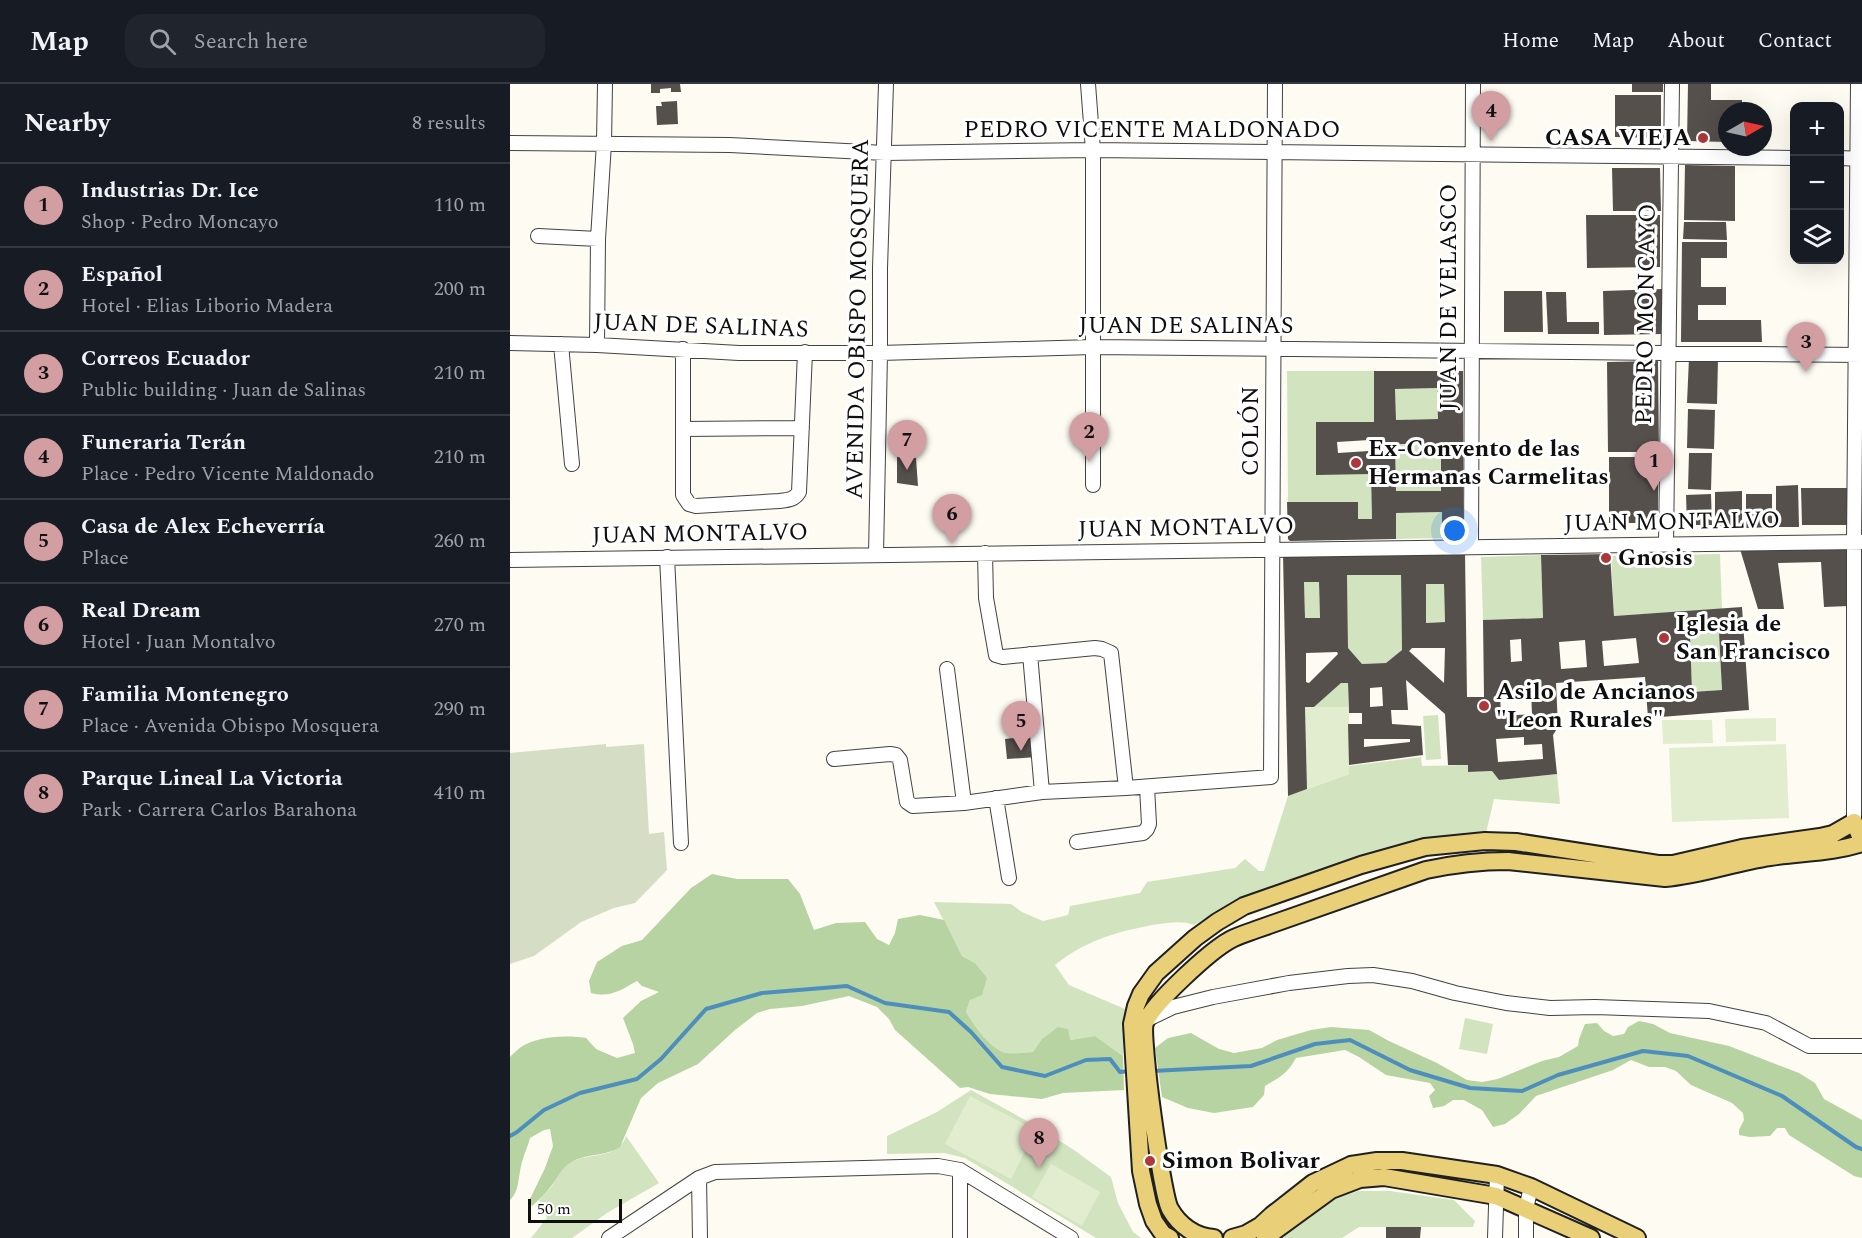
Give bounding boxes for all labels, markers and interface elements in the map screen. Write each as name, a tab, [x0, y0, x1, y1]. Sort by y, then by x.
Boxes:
search box	[125, 14, 545, 68]
text: Map	[30, 20, 89, 63]
icon: search	[146, 25, 179, 58]
text: Search here	[194, 25, 308, 58]
text: Home	[1502, 25, 1559, 57]
text: Map	[1592, 25, 1634, 57]
text: About	[1667, 25, 1725, 57]
text: Contact	[1758, 25, 1832, 57]
pin: 4	[1472, 92, 1510, 141]
north arrow	[1718, 102, 1772, 156]
map controls	[1790, 102, 1844, 264]
button: +	[1790, 102, 1844, 156]
text: Nearby	[24, 103, 110, 143]
text: 8 results	[412, 108, 486, 138]
street label: PEDRO VICENTE MALDONADO	[964, 112, 1340, 148]
place label: CASA VIEJA	[1545, 120, 1691, 156]
marker: CASA VIEJA	[1696, 131, 1710, 145]
street label: AVENIDA OBISPO MOSQUERA	[837, 138, 879, 500]
button: −	[1790, 156, 1844, 210]
text: Industrias Dr. Ice	[81, 174, 259, 207]
street label: JUAN DE VELASCO	[1431, 184, 1467, 410]
text: 1	[38, 190, 49, 220]
text: 110 m	[434, 190, 486, 220]
street label: PEDRO MONCAYO	[1626, 203, 1666, 425]
text: Shop · Pedro Moncayo	[81, 207, 279, 237]
button: layers	[1790, 210, 1844, 264]
text: Español	[81, 258, 163, 291]
text: 2	[38, 274, 49, 304]
text: 200 m	[434, 274, 486, 304]
text: Hotel · Elias Liborio Madera	[81, 291, 333, 321]
street label: JUAN DE SALINAS	[593, 304, 809, 348]
street label: JUAN DE SALINAS	[1078, 308, 1294, 344]
pin: 3	[1786, 322, 1826, 372]
text: Correos Ecuador	[81, 342, 250, 375]
text: 3	[38, 358, 49, 388]
text: 210 m	[434, 358, 486, 388]
text: Public building · Juan de Salinas	[81, 375, 366, 405]
street label: COLÓN	[1233, 386, 1269, 476]
pin: 2	[1070, 412, 1108, 462]
pin: 7	[888, 420, 926, 470]
text: Funeraria Terán	[81, 426, 246, 459]
place label: Ex-Convento de las Hermanas Carmelitas	[1368, 431, 1609, 495]
text: 4	[38, 442, 49, 472]
text: 210 m	[434, 442, 486, 472]
pin: 1	[1634, 442, 1674, 491]
marker: Ex-Convento de las Hermanas Carmelitas	[1349, 456, 1363, 470]
text: Place · Pedro Vicente Maldonado	[81, 459, 374, 489]
pin: 6	[932, 494, 972, 544]
street label: JUAN MONTALVO	[1564, 502, 1780, 542]
street label: JUAN MONTALVO	[1078, 508, 1294, 548]
text: Casa de Alex Echeverría	[81, 510, 325, 543]
street label: JUAN MONTALVO	[592, 514, 808, 554]
your location	[1440, 516, 1469, 545]
text: 5	[38, 526, 49, 556]
text: 260 m	[434, 526, 486, 556]
place label: Gnosis	[1618, 540, 1693, 576]
text: Place	[81, 543, 129, 573]
marker: Gnosis	[1599, 551, 1613, 565]
text: Real Dream	[81, 594, 201, 627]
place label: Iglesia de San Francisco	[1676, 606, 1830, 670]
text: 6	[38, 610, 49, 640]
text: 270 m	[434, 610, 486, 640]
text: Hotel · Juan Montalvo	[81, 627, 276, 657]
marker: Iglesia de San Francisco	[1657, 631, 1671, 645]
place label: Asilo de Ancianos "Leon Rurales"	[1496, 674, 1696, 738]
text: Familia Montenegro	[81, 678, 289, 711]
text: 7	[38, 694, 49, 724]
text: 290 m	[434, 694, 486, 724]
marker: Asilo de Ancianos "Leon Rurales"	[1477, 699, 1491, 713]
pin: 5	[1002, 702, 1040, 751]
text: Place · Avenida Obispo Mosquera	[81, 711, 379, 741]
text: Parque Lineal La Victoria	[81, 762, 343, 795]
text: 8	[38, 778, 49, 808]
text: 410 m	[434, 778, 486, 808]
text: Park · Carrera Carlos Barahona	[81, 795, 357, 825]
pin: 8	[1020, 1118, 1058, 1168]
place label: Simon Bolivar	[1162, 1143, 1321, 1179]
marker: Simon Bolivar	[1143, 1154, 1157, 1168]
scale bar	[528, 1196, 622, 1224]
text: 50 m	[537, 1197, 571, 1221]

